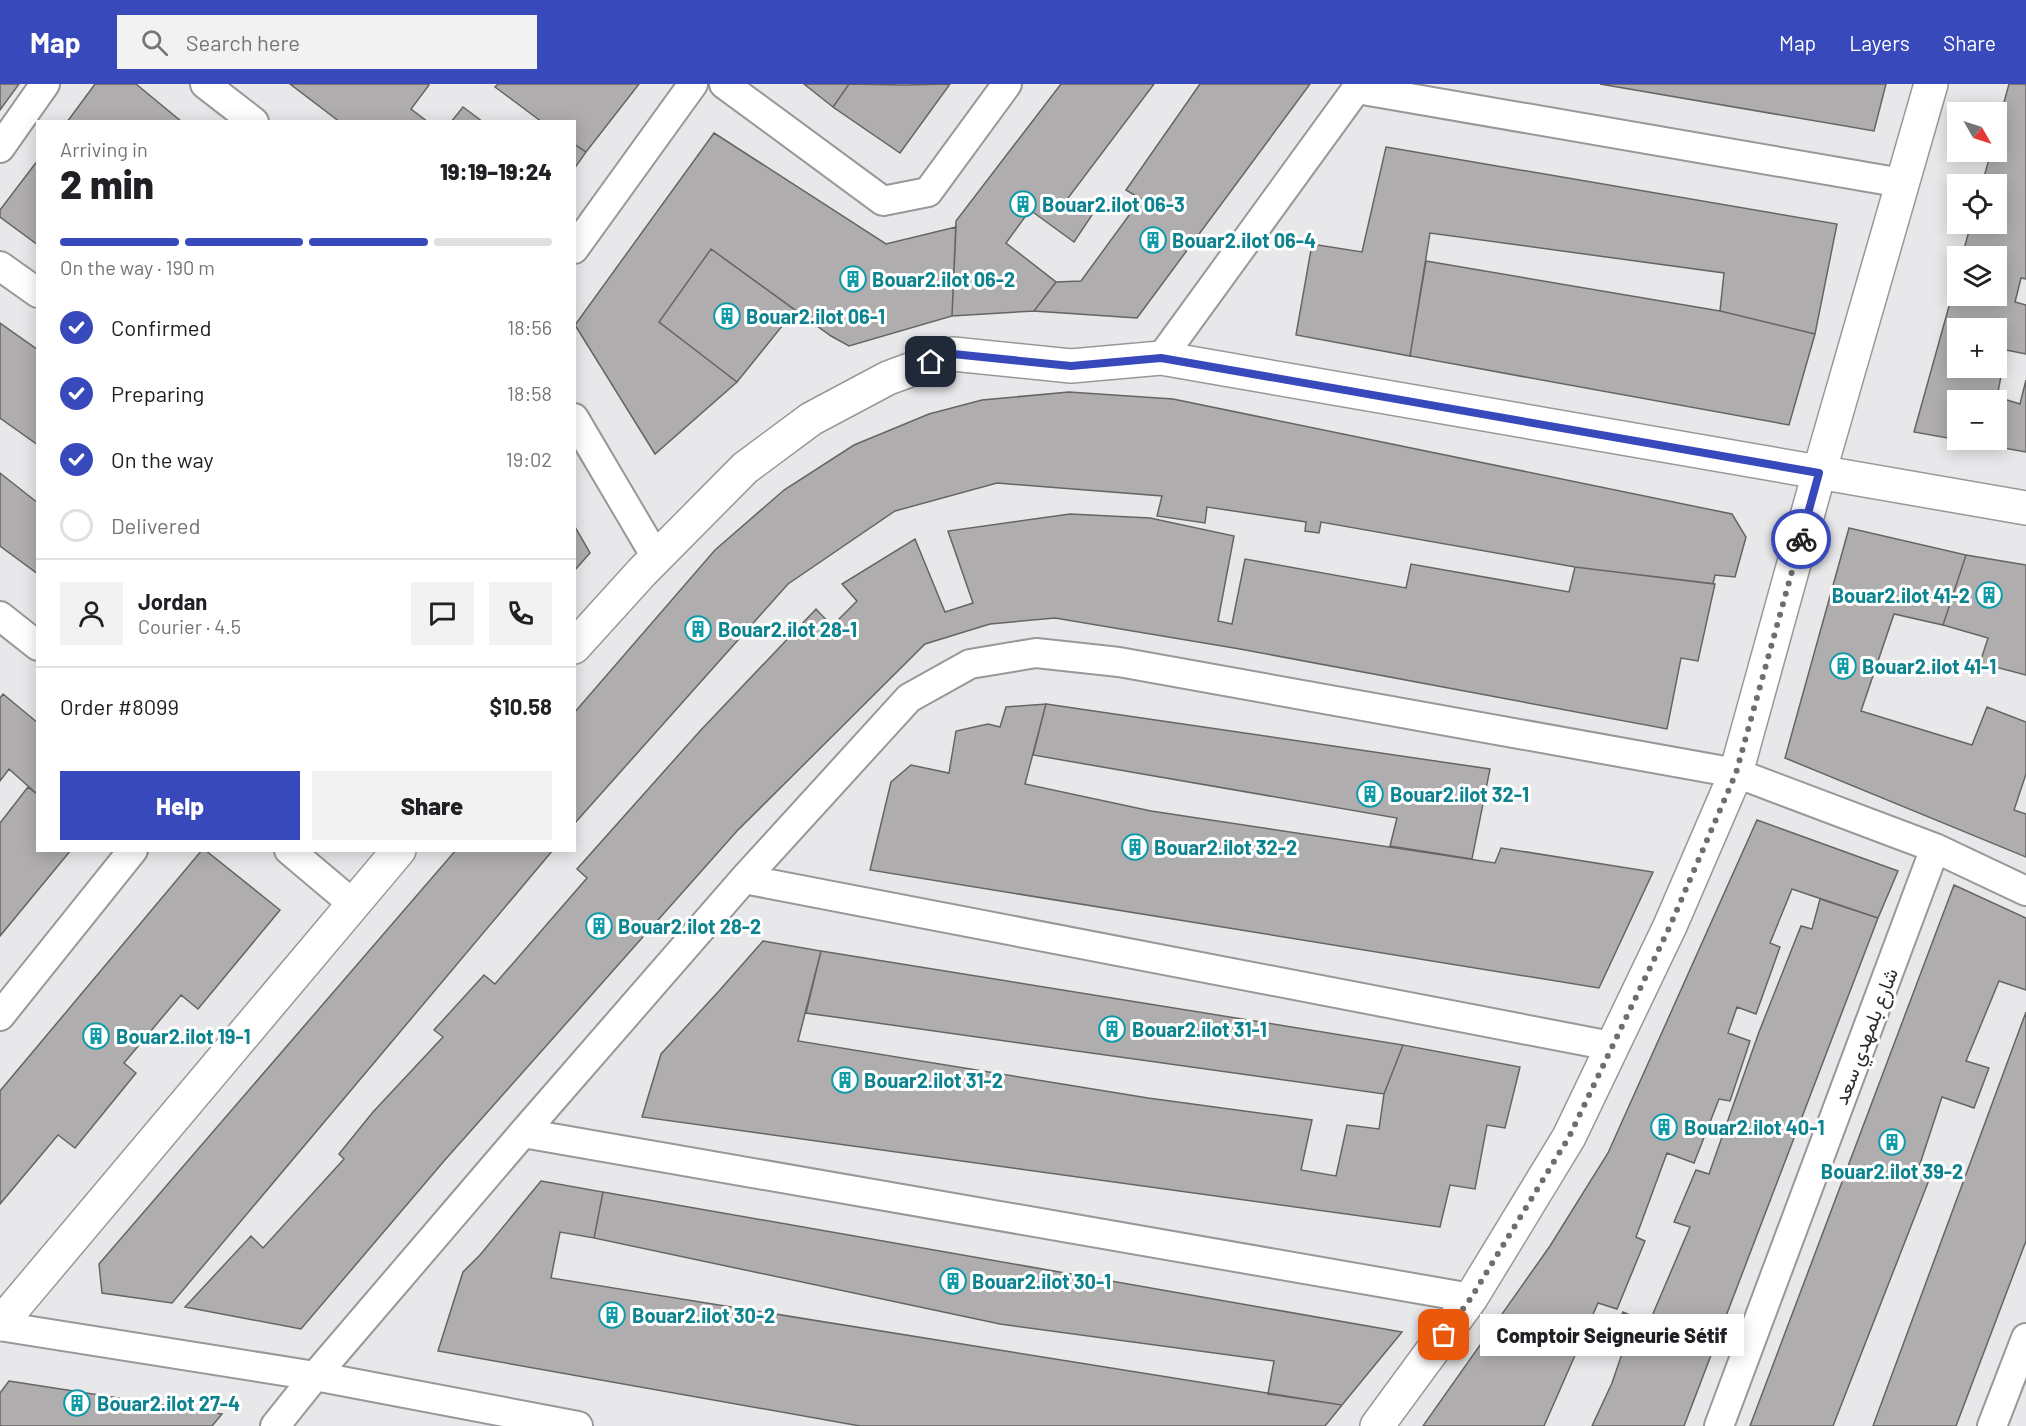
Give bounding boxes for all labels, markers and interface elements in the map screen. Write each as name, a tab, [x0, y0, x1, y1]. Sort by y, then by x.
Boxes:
search box	[117, 15, 537, 69]
text: Map	[30, 25, 81, 59]
icon: search	[138, 26, 171, 59]
text: Search here	[186, 29, 300, 55]
text: Map	[1779, 30, 1816, 55]
text: Layers	[1849, 30, 1910, 55]
text: Share	[1943, 30, 1996, 55]
north arrow	[1947, 102, 2007, 162]
map controls	[1947, 102, 2007, 450]
text: Arriving in	[60, 137, 148, 161]
text: 19:19–19:24	[440, 158, 552, 184]
text: 2 min	[60, 160, 154, 207]
button: locate	[1947, 174, 2007, 234]
building icon: Bouar2.ilot 06-3	[1008, 189, 1038, 219]
place label: Bouar2.ilot 06-3	[1042, 192, 1185, 216]
building icon: Bouar2.ilot 06-4	[1138, 225, 1168, 255]
place label: Bouar2.ilot 06-4	[1172, 228, 1316, 252]
button: layers	[1947, 246, 2007, 306]
text: On the way · 190 m	[60, 255, 215, 279]
building icon: Bouar2.ilot 06-2	[838, 264, 868, 294]
place label: Bouar2.ilot 06-2	[872, 267, 1015, 291]
building icon: Bouar2.ilot 06-1	[712, 301, 742, 331]
place label: Bouar2.ilot 06-1	[746, 304, 885, 328]
icon: check	[60, 311, 93, 344]
text: Confirmed	[111, 314, 211, 340]
text: 18:56	[507, 315, 552, 339]
button: +	[1947, 318, 2007, 378]
pin	[905, 336, 956, 387]
icon: home	[914, 345, 947, 378]
icon: check	[60, 377, 93, 410]
text: Preparing	[111, 380, 204, 406]
text: 18:58	[507, 381, 552, 405]
button: −	[1947, 390, 2007, 450]
icon: check	[60, 443, 93, 476]
text: On the way	[111, 446, 214, 472]
text: 19:02	[506, 447, 552, 471]
courier	[1771, 509, 1831, 569]
text: Delivered	[111, 512, 200, 538]
icon: bike	[1785, 523, 1818, 556]
building icon: Bouar2.ilot 41-2	[1974, 580, 2004, 610]
button: person	[60, 582, 123, 645]
button: chat	[411, 582, 474, 645]
button: phone	[489, 582, 552, 645]
place label: Bouar2.ilot 41-2	[1832, 583, 1970, 607]
text: Jordan	[138, 588, 207, 614]
text: Courier · 4.5	[138, 614, 241, 638]
building icon: Bouar2.ilot 28-1	[683, 614, 713, 644]
place label: Bouar2.ilot 28-1	[718, 617, 857, 641]
building icon: Bouar2.ilot 41-1	[1828, 651, 1858, 681]
place label: Bouar2.ilot 41-1	[1862, 654, 1996, 678]
text: Order #8099	[60, 693, 179, 719]
text: $10.58	[489, 693, 552, 719]
button: Help	[60, 771, 300, 840]
button: Share	[312, 771, 552, 840]
building icon: Bouar2.ilot 32-1	[1355, 779, 1385, 809]
place label: Bouar2.ilot 32-1	[1390, 782, 1529, 806]
building icon: Bouar2.ilot 32-2	[1120, 832, 1150, 862]
place label: Bouar2.ilot 32-2	[1154, 835, 1297, 859]
building icon: Bouar2.ilot 28-2	[584, 911, 614, 941]
place label: Bouar2.ilot 28-2	[618, 914, 761, 938]
street label: شارع بلمهدي سعد	[1828, 964, 1908, 1110]
building icon: Bouar2.ilot 31-1	[1097, 1014, 1127, 1044]
place label: Bouar2.ilot 31-1	[1132, 1017, 1267, 1041]
building icon: Bouar2.ilot 19-1	[81, 1021, 111, 1051]
place label: Bouar2.ilot 19-1	[116, 1024, 251, 1048]
building icon: Bouar2.ilot 31-2	[830, 1065, 860, 1095]
place label: Bouar2.ilot 31-2	[864, 1068, 1003, 1092]
building icon: Bouar2.ilot 40-1	[1649, 1112, 1679, 1142]
place label: Bouar2.ilot 40-1	[1684, 1115, 1824, 1139]
building icon: Bouar2.ilot 39-2	[1877, 1127, 1907, 1157]
place label: Bouar2.ilot 39-2	[1821, 1159, 1963, 1183]
building icon: Bouar2.ilot 30-1	[938, 1266, 968, 1296]
place label: Bouar2.ilot 30-1	[972, 1269, 1111, 1293]
building icon: Bouar2.ilot 30-2	[597, 1300, 627, 1330]
place label: Bouar2.ilot 30-2	[632, 1303, 775, 1327]
pin	[1418, 1309, 1469, 1360]
callout: Comptoir Seigneurie Sétif	[1480, 1314, 1744, 1356]
icon: bag	[1427, 1318, 1460, 1351]
text: Comptoir Seigneurie Sétif	[1497, 1323, 1727, 1347]
building icon: Bouar2.ilot 27-4	[62, 1388, 92, 1418]
place label: Bouar2.ilot 27-4	[97, 1391, 240, 1415]

